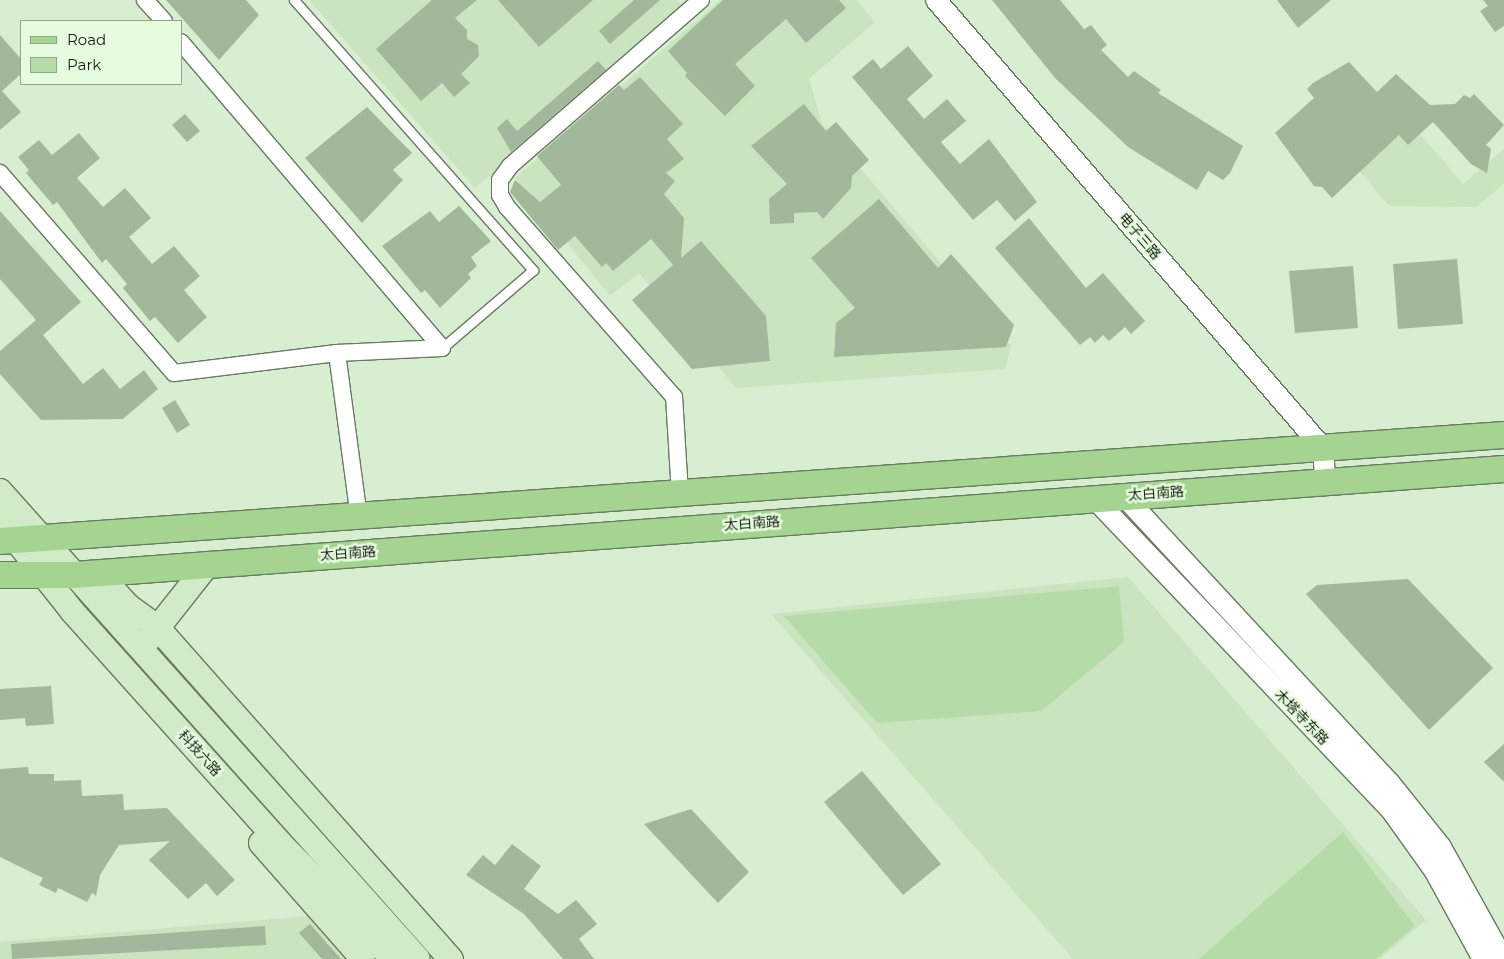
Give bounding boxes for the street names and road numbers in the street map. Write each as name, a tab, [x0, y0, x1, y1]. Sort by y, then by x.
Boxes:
street label: 电子三路	[1115, 209, 1165, 263]
street label: 太白南路	[1127, 483, 1185, 503]
street label: 太白南路	[723, 513, 781, 533]
street label: 太白南路	[319, 543, 377, 563]
street label: 木塔寺东路	[1272, 686, 1332, 748]
street label: 科技六路	[175, 727, 225, 779]

